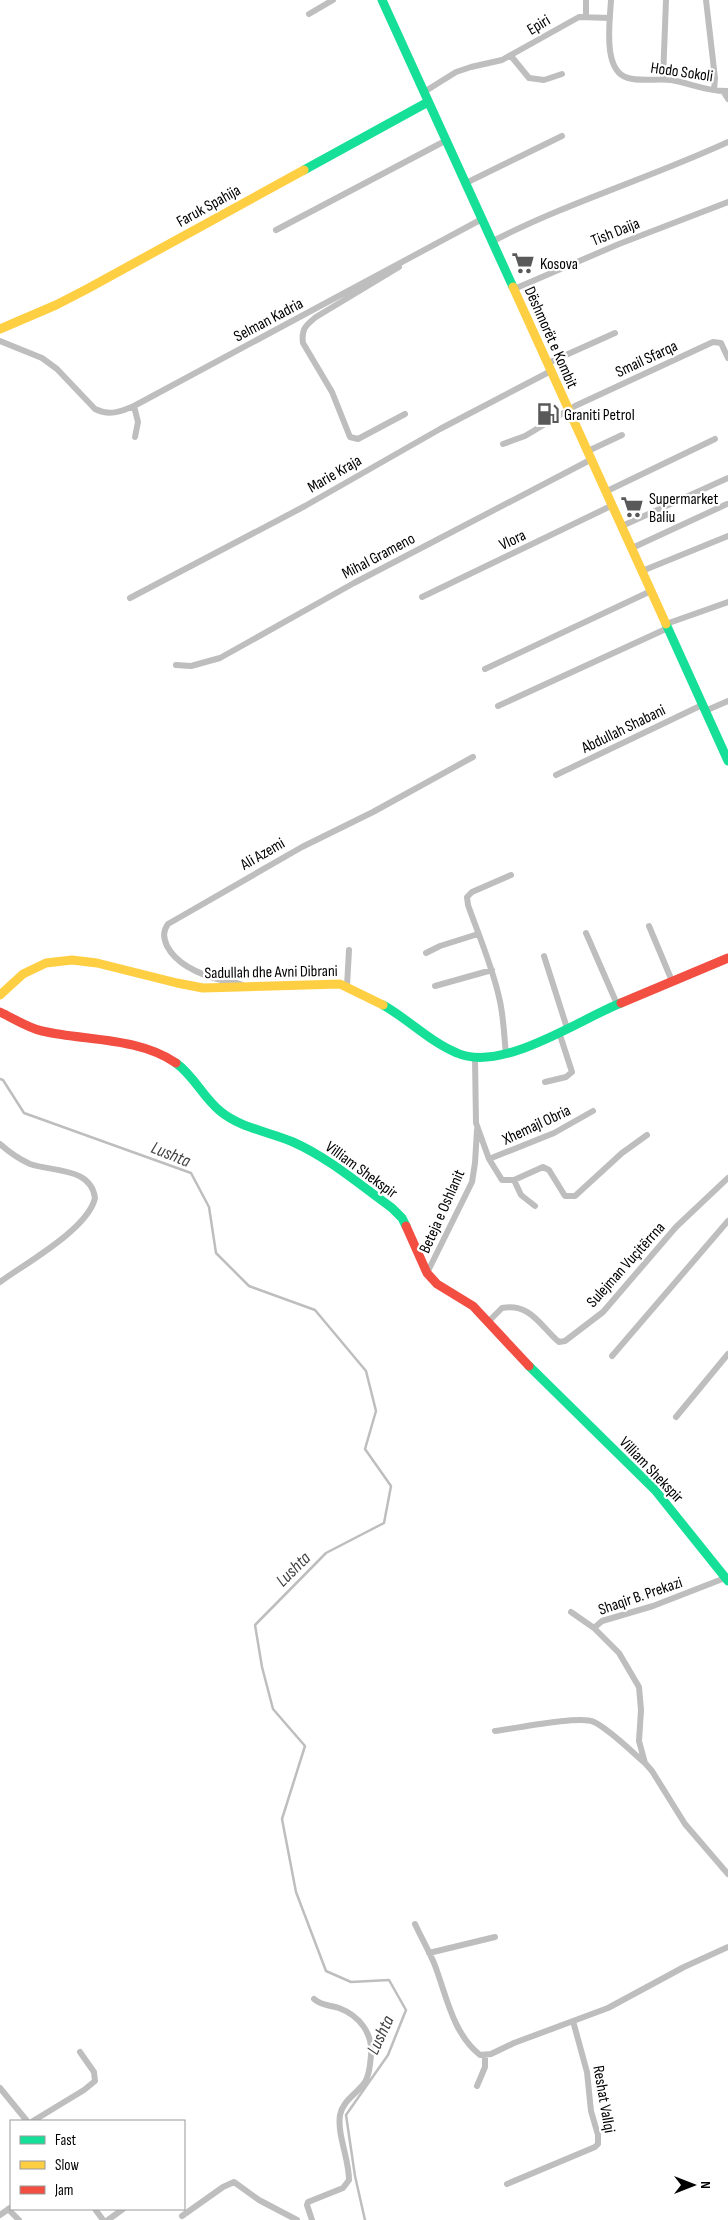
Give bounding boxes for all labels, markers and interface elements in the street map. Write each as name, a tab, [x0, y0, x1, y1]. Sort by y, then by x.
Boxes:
street label: Epiri	[524, 11, 554, 40]
street label: Hodo Sokoli	[649, 59, 714, 86]
street label: Faruk Spahija	[173, 181, 244, 232]
street label: Tish Daija	[589, 214, 643, 251]
supermarket icon: Kosova	[510, 250, 536, 276]
place label: Kosova	[540, 255, 578, 274]
street label: Dëshmorët e Kombit	[520, 284, 582, 392]
street label: Selman Kadria	[231, 294, 307, 347]
street label: Smail Sfarqa	[613, 337, 681, 382]
fuel station icon: Graniti Petrol	[535, 401, 561, 427]
place label: Graniti Petrol	[564, 406, 635, 425]
street label: Marie Kraja	[304, 451, 365, 497]
place label: Supermarket Baliu	[649, 490, 718, 527]
supermarket icon: Supermarket Baliu	[619, 494, 645, 520]
street label: Vlora	[496, 526, 529, 555]
street label: Mihal Grameno	[339, 529, 418, 583]
street label: Abdullah Shabani	[578, 701, 669, 758]
street label: Ali Azemi	[236, 834, 288, 875]
street label: Sadullah dhe Avni Dibrani	[204, 962, 338, 983]
street label: Xhemajl Obria	[499, 1101, 574, 1150]
water label: Lushta	[148, 1137, 194, 1172]
street label: Villiam Shekspir	[321, 1138, 401, 1203]
street label: Beteja e Oshlanit	[415, 1167, 469, 1256]
street label: Sulejman Vuçitërrna	[583, 1218, 669, 1312]
street label: Villiam Shekspir	[615, 1433, 687, 1507]
water label: Lushta	[272, 1547, 316, 1591]
street label: Shaqir B. Prekazi	[596, 1573, 685, 1620]
water label: Lushta	[362, 2012, 399, 2058]
street label: Reshat Vallqi	[588, 2064, 619, 2135]
legend	[10, 2120, 185, 2210]
text: Fast	[55, 2131, 77, 2150]
text: Slow	[55, 2156, 79, 2175]
north arrow	[668, 2160, 718, 2210]
text: Jam	[54, 2181, 73, 2200]
text: N	[697, 2181, 714, 2189]

